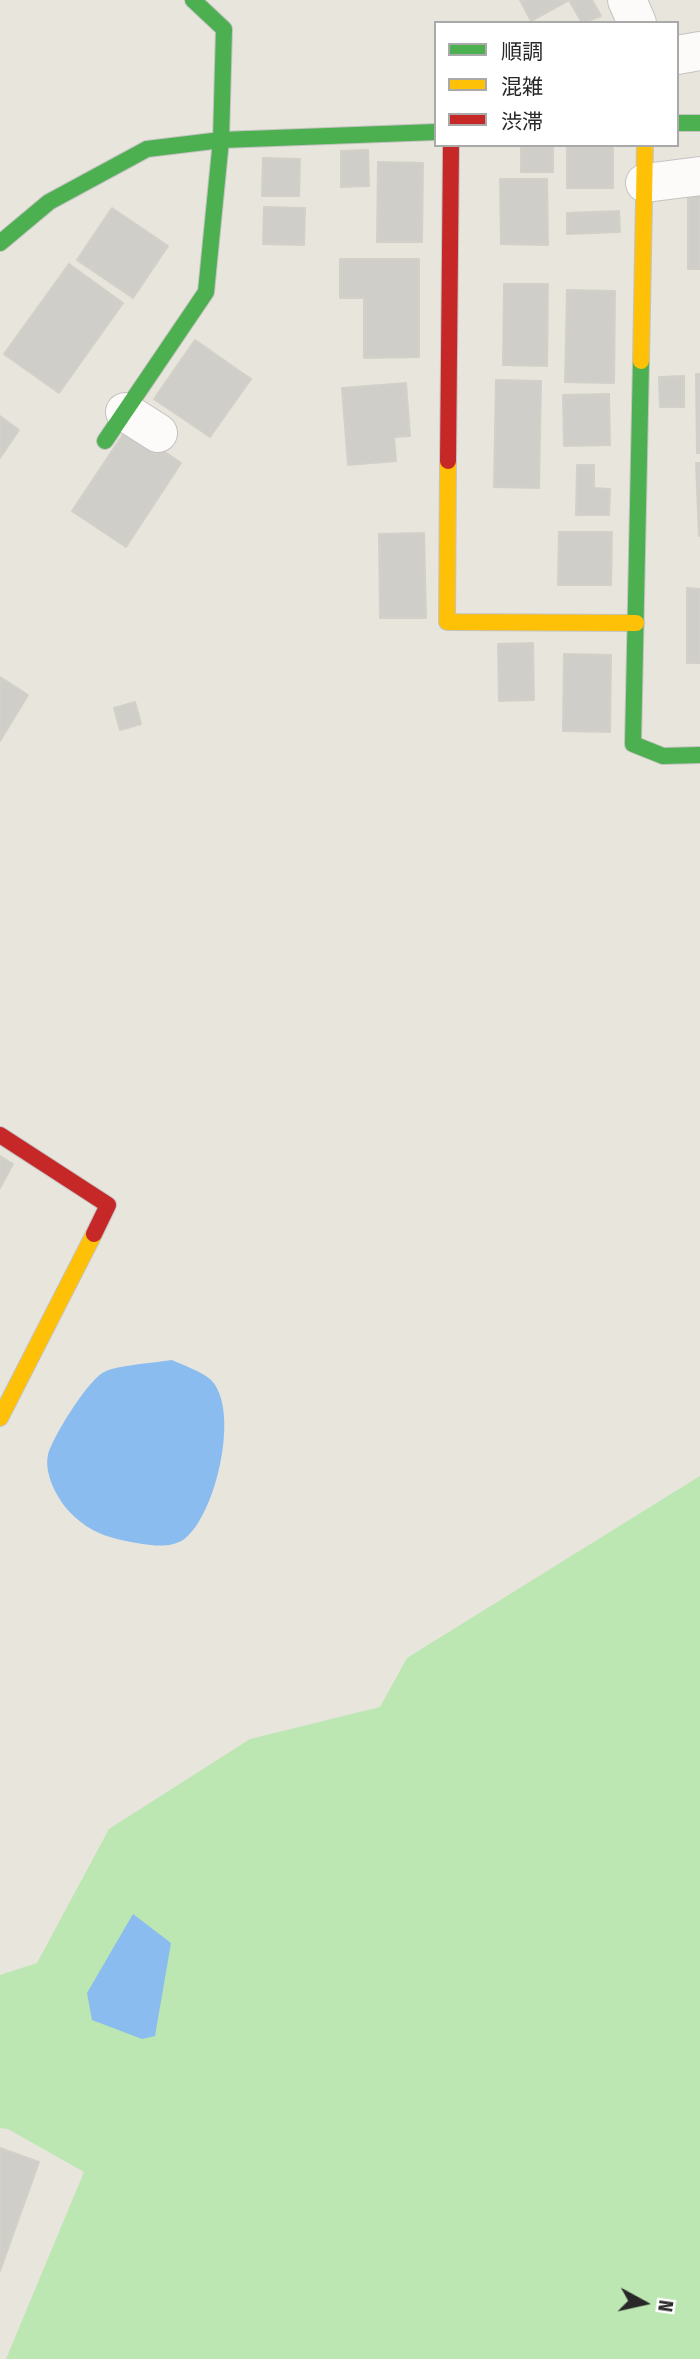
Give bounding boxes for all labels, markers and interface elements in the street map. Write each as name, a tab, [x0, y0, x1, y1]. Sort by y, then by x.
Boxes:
legend	[434, 21, 679, 147]
text: 順調	[501, 39, 543, 65]
text: 混雑	[501, 74, 543, 100]
text: 渋滞	[501, 109, 543, 135]
north arrow	[609, 2268, 679, 2338]
text: N	[653, 2299, 677, 2313]

